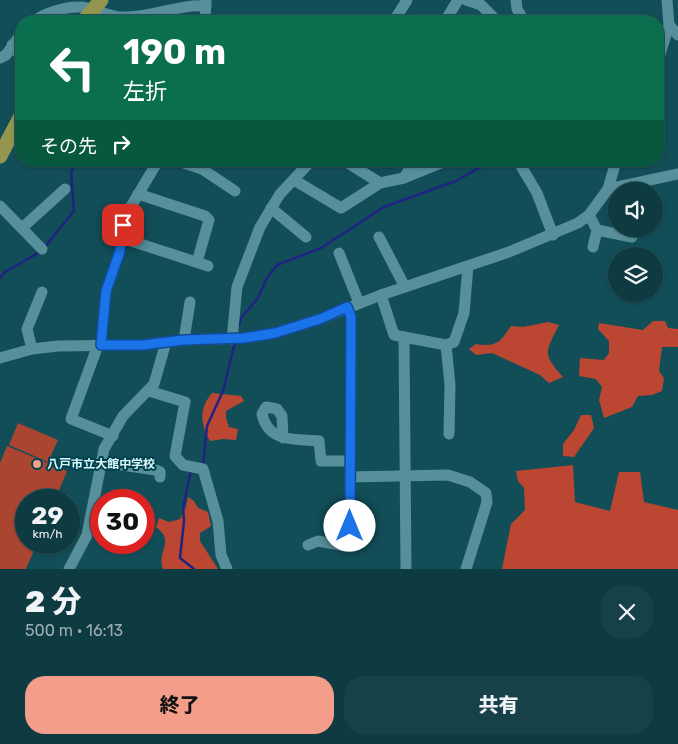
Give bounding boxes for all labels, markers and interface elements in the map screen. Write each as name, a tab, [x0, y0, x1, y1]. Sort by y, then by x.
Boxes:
text: 190 m	[123, 31, 226, 73]
icon: left	[40, 35, 105, 100]
text: 左折	[123, 78, 167, 105]
icon: right	[107, 130, 135, 158]
text: その先	[40, 135, 97, 158]
map controls	[608, 182, 663, 302]
button: sound	[608, 182, 663, 237]
pin	[102, 204, 144, 246]
icon: arrive	[109, 211, 137, 239]
button: layers	[608, 247, 663, 302]
place label: 八戸市立大館中学校	[47, 457, 155, 471]
marker: 八戸市立大館中学校	[31, 458, 43, 470]
speed limit sign: 30	[90, 489, 155, 554]
position arrow	[323, 499, 375, 551]
text: 29	[31, 501, 64, 530]
text: km/h	[33, 527, 62, 541]
text: 2 分	[25, 584, 81, 620]
button: close	[601, 586, 653, 638]
text: 500 m · 16:13	[25, 621, 123, 640]
button: 終了	[25, 676, 334, 734]
button: 共有	[344, 676, 653, 734]

